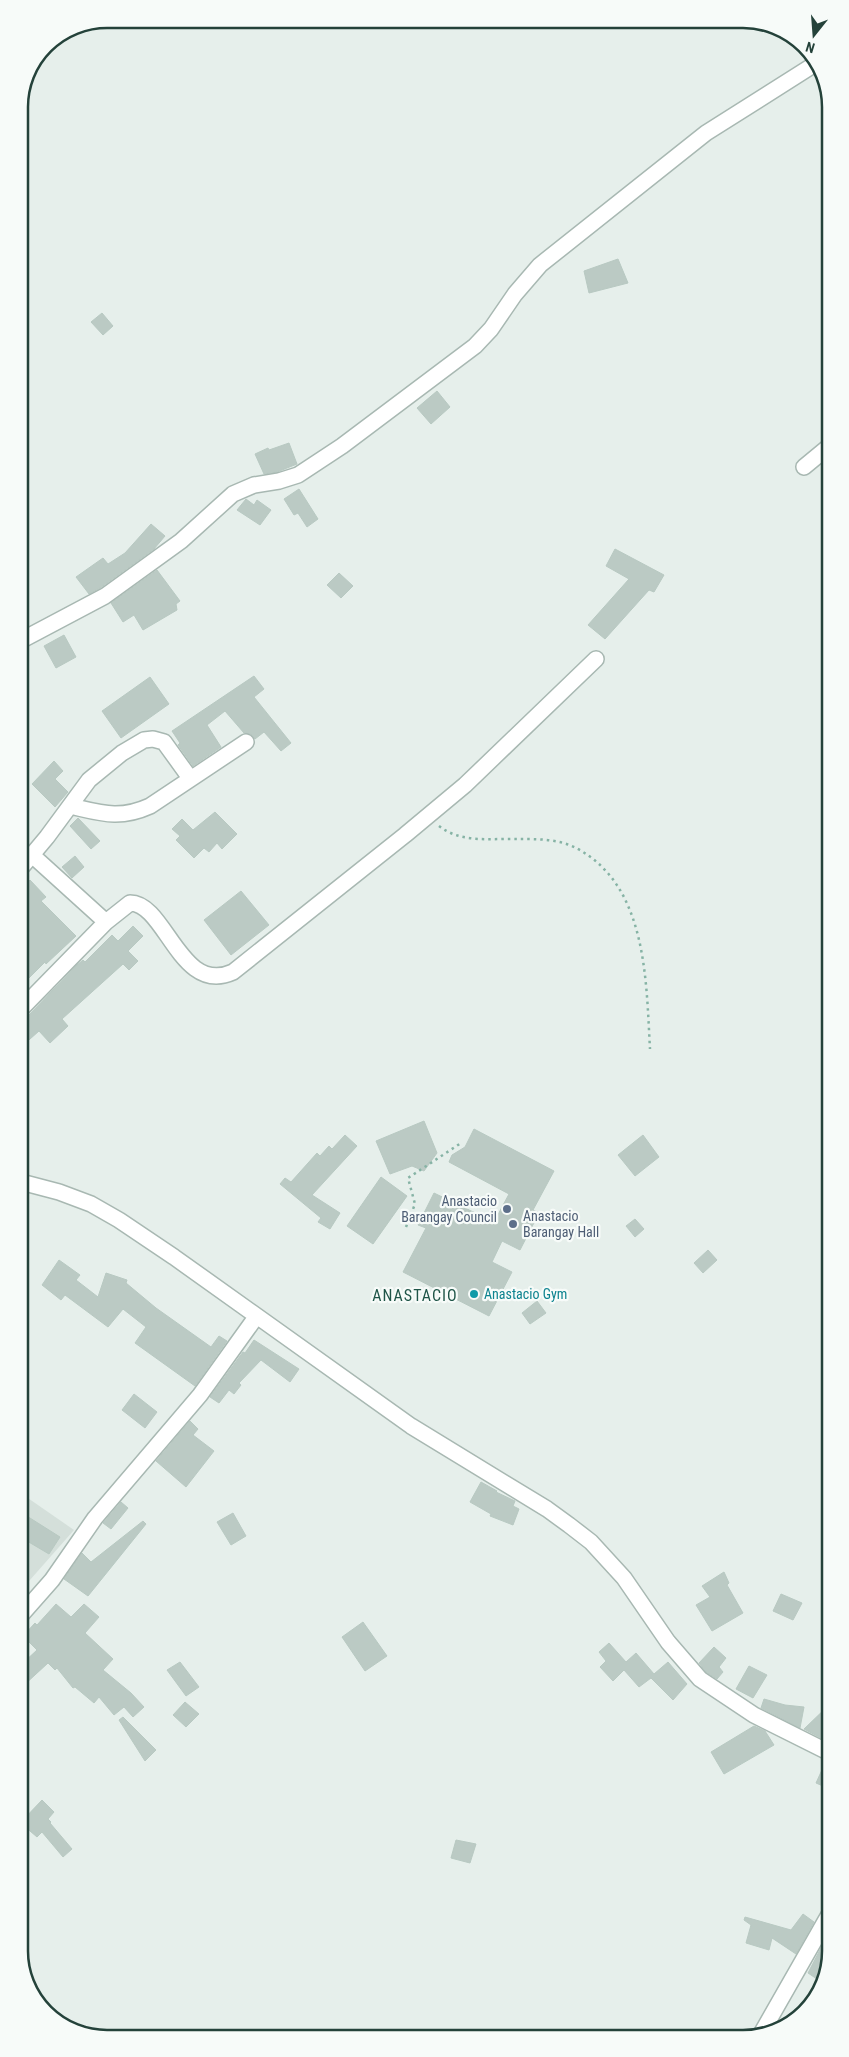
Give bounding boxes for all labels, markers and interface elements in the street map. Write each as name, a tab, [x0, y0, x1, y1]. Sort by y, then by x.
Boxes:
north arrow	[789, 10, 839, 60]
text: N	[804, 39, 817, 56]
place label: Anastacio Barangay Council	[401, 1193, 497, 1225]
marker: Anastacio Barangay Council	[501, 1203, 513, 1215]
place label: Anastacio Barangay Hall	[523, 1208, 599, 1240]
marker: Anastacio Barangay Hall	[507, 1218, 519, 1230]
district label: ANASTACIO	[372, 1286, 458, 1305]
place label: Anastacio Gym	[484, 1286, 567, 1302]
marker: Anastacio Gym	[468, 1288, 480, 1300]

